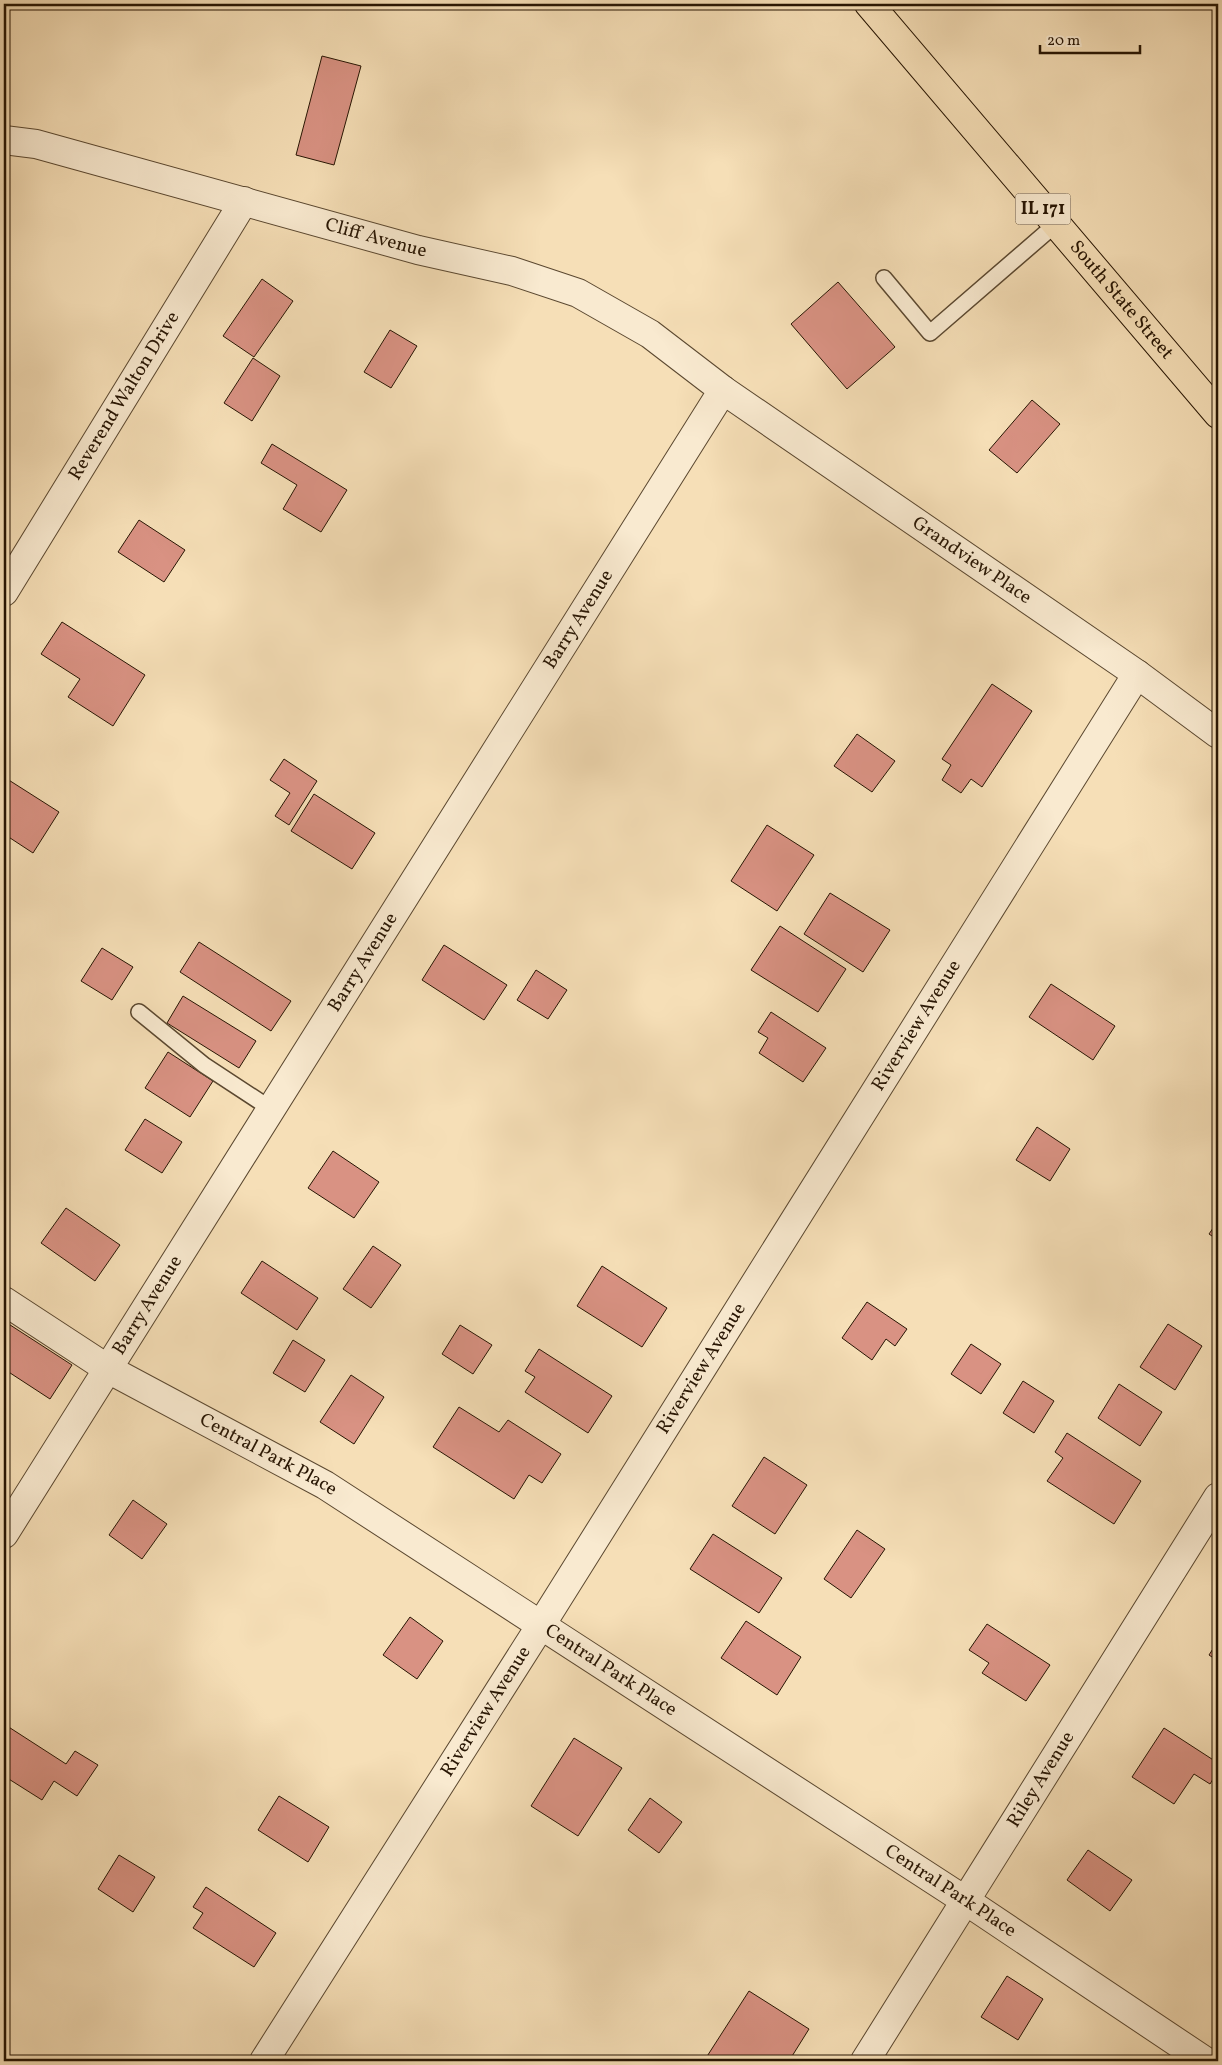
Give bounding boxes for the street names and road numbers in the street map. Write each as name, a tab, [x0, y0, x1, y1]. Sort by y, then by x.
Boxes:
road number: IL 171	[1016, 193, 1070, 224]
street label: Cliff Avenue	[322, 212, 429, 265]
street label: South State Street	[1063, 235, 1179, 365]
street label: Reverend Walton Drive	[63, 307, 186, 485]
street label: Grandview Place	[907, 510, 1037, 611]
street label: Barry Avenue	[538, 565, 620, 674]
street label: Barry Avenue	[322, 908, 404, 1017]
street label: Riverview Avenue	[866, 955, 968, 1096]
street label: Barry Avenue	[107, 1251, 189, 1360]
street label: Riverview Avenue	[651, 1298, 753, 1439]
street label: Central Park Place	[195, 1407, 342, 1502]
street label: Central Park Place	[540, 1618, 682, 1723]
street label: Riverview Avenue	[435, 1641, 537, 1782]
street label: Riley Avenue	[1001, 1726, 1081, 1833]
street label: Central Park Place	[879, 1838, 1021, 1944]

